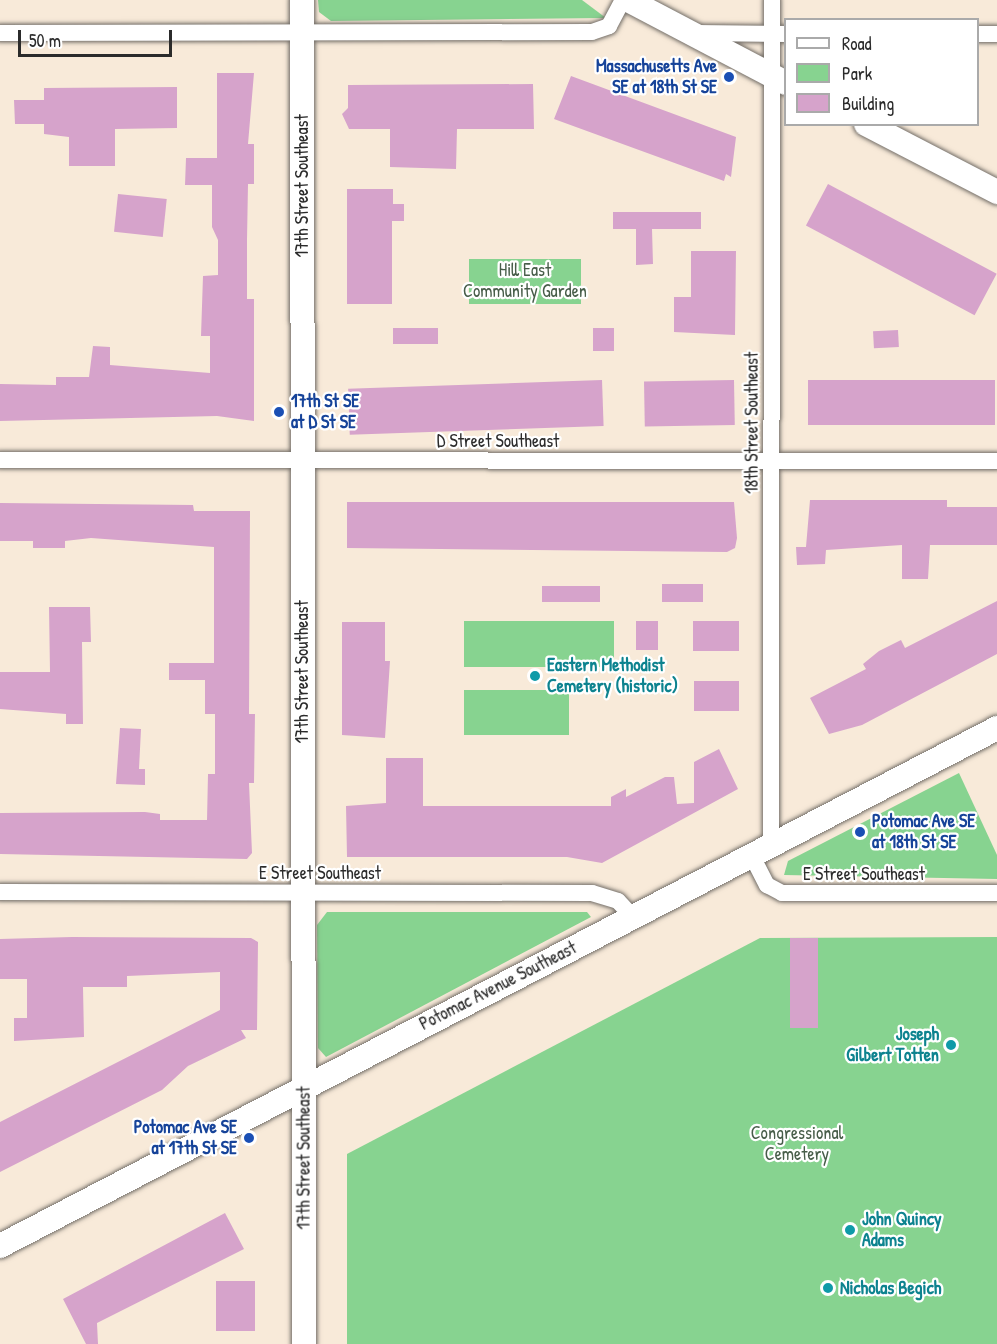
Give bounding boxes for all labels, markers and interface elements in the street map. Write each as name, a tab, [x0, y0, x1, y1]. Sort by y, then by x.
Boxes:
scale bar	[21, 18, 176, 56]
legend	[784, 18, 979, 126]
text: 50 m	[29, 28, 61, 53]
text: Road	[842, 31, 872, 56]
place label: Massachusetts Ave SE at 18th St SE	[596, 56, 717, 98]
text: Park	[842, 61, 872, 86]
marker: Massachusetts Ave SE at 18th St SE	[722, 70, 736, 84]
text: Building	[842, 91, 894, 116]
street label: 17th Street Southeast	[291, 114, 313, 258]
park label: Hill East Community Garden	[463, 260, 587, 302]
street label: 18th Street Southeast	[741, 352, 763, 494]
place label: 17th St SE at D St SE	[291, 391, 359, 434]
marker: 17th St SE at D St SE	[272, 405, 286, 419]
street label: D Street Southeast	[437, 430, 559, 452]
street label: 17th Street Southeast	[291, 600, 313, 744]
place label: Eastern Methodist Cemetery (historic)	[547, 655, 678, 698]
marker: Eastern Methodist Cemetery (historic)	[528, 669, 542, 683]
place label: Potomac Ave SE at 18th St SE	[872, 811, 975, 854]
marker: Potomac Ave SE at 18th St SE	[853, 825, 867, 839]
street label: E Street Southeast	[259, 862, 381, 884]
street label: E Street Southeast	[803, 863, 925, 885]
street label: Potomac Avenue Southeast	[416, 937, 580, 1035]
place label: Joseph Gilbert Totten	[846, 1024, 939, 1066]
marker: Joseph Gilbert Totten	[944, 1038, 958, 1052]
street label: 17th Street Southeast	[293, 1086, 315, 1230]
place label: Potomac Ave SE at 17th St SE	[134, 1117, 237, 1160]
park label: Congressional Cemetery	[751, 1123, 843, 1166]
marker: Potomac Ave SE at 17th St SE	[242, 1131, 256, 1145]
place label: John Quincy Adams	[862, 1209, 942, 1252]
marker: John Quincy Adams	[843, 1223, 857, 1237]
place label: Nicholas Begich	[840, 1277, 941, 1299]
marker: Nicholas Begich	[821, 1281, 835, 1295]

